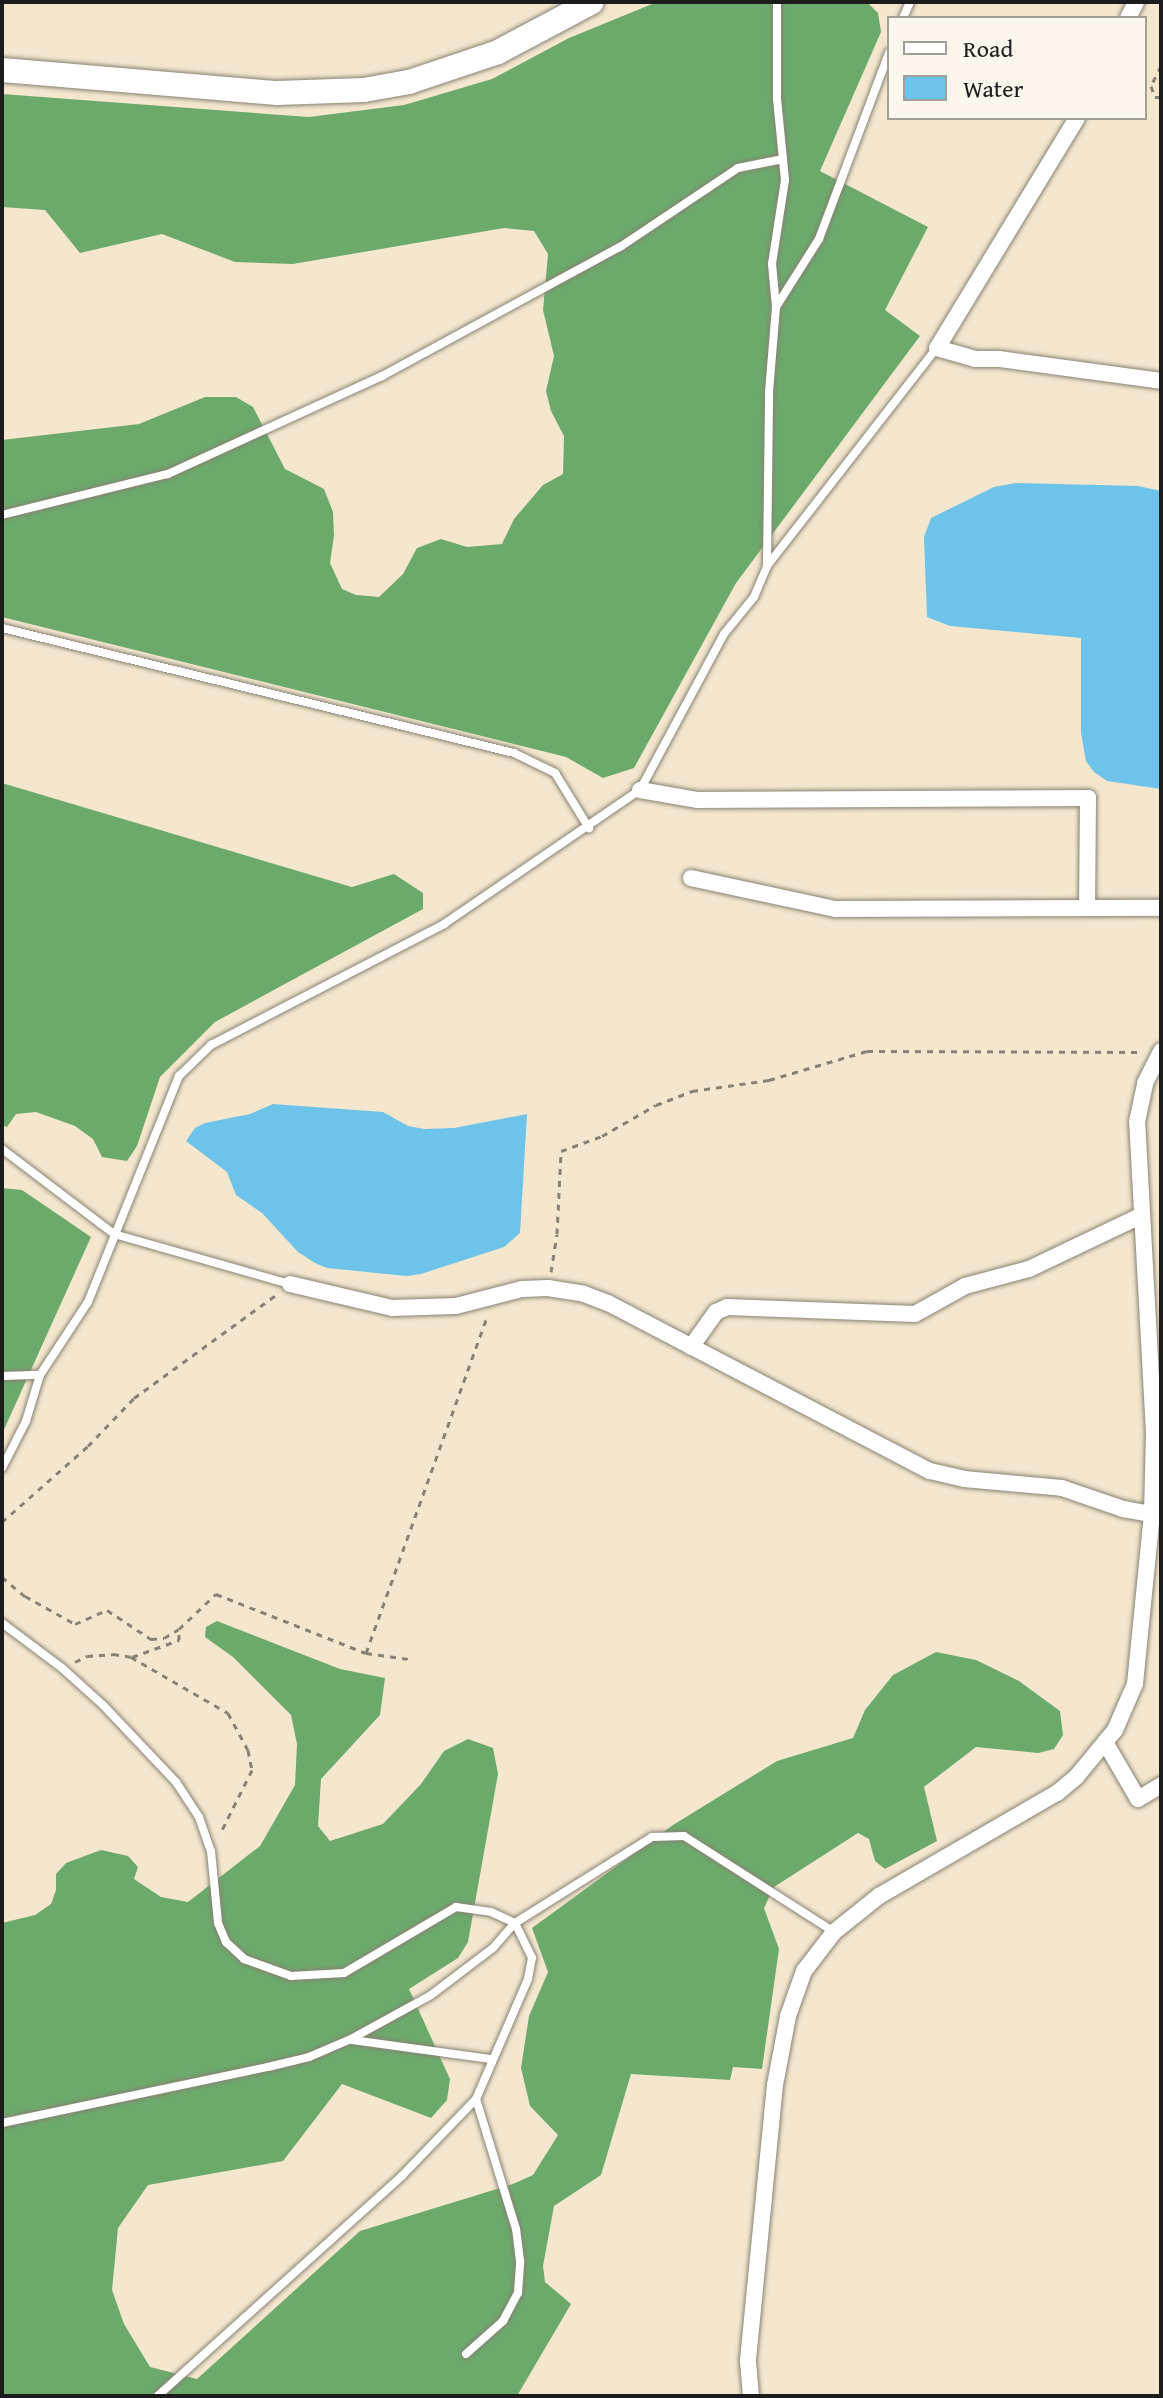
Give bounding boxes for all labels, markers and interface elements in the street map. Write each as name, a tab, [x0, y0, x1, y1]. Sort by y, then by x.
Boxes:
legend	[887, 16, 1147, 120]
text: Road	[963, 31, 1013, 66]
text: Water	[963, 71, 1023, 106]

